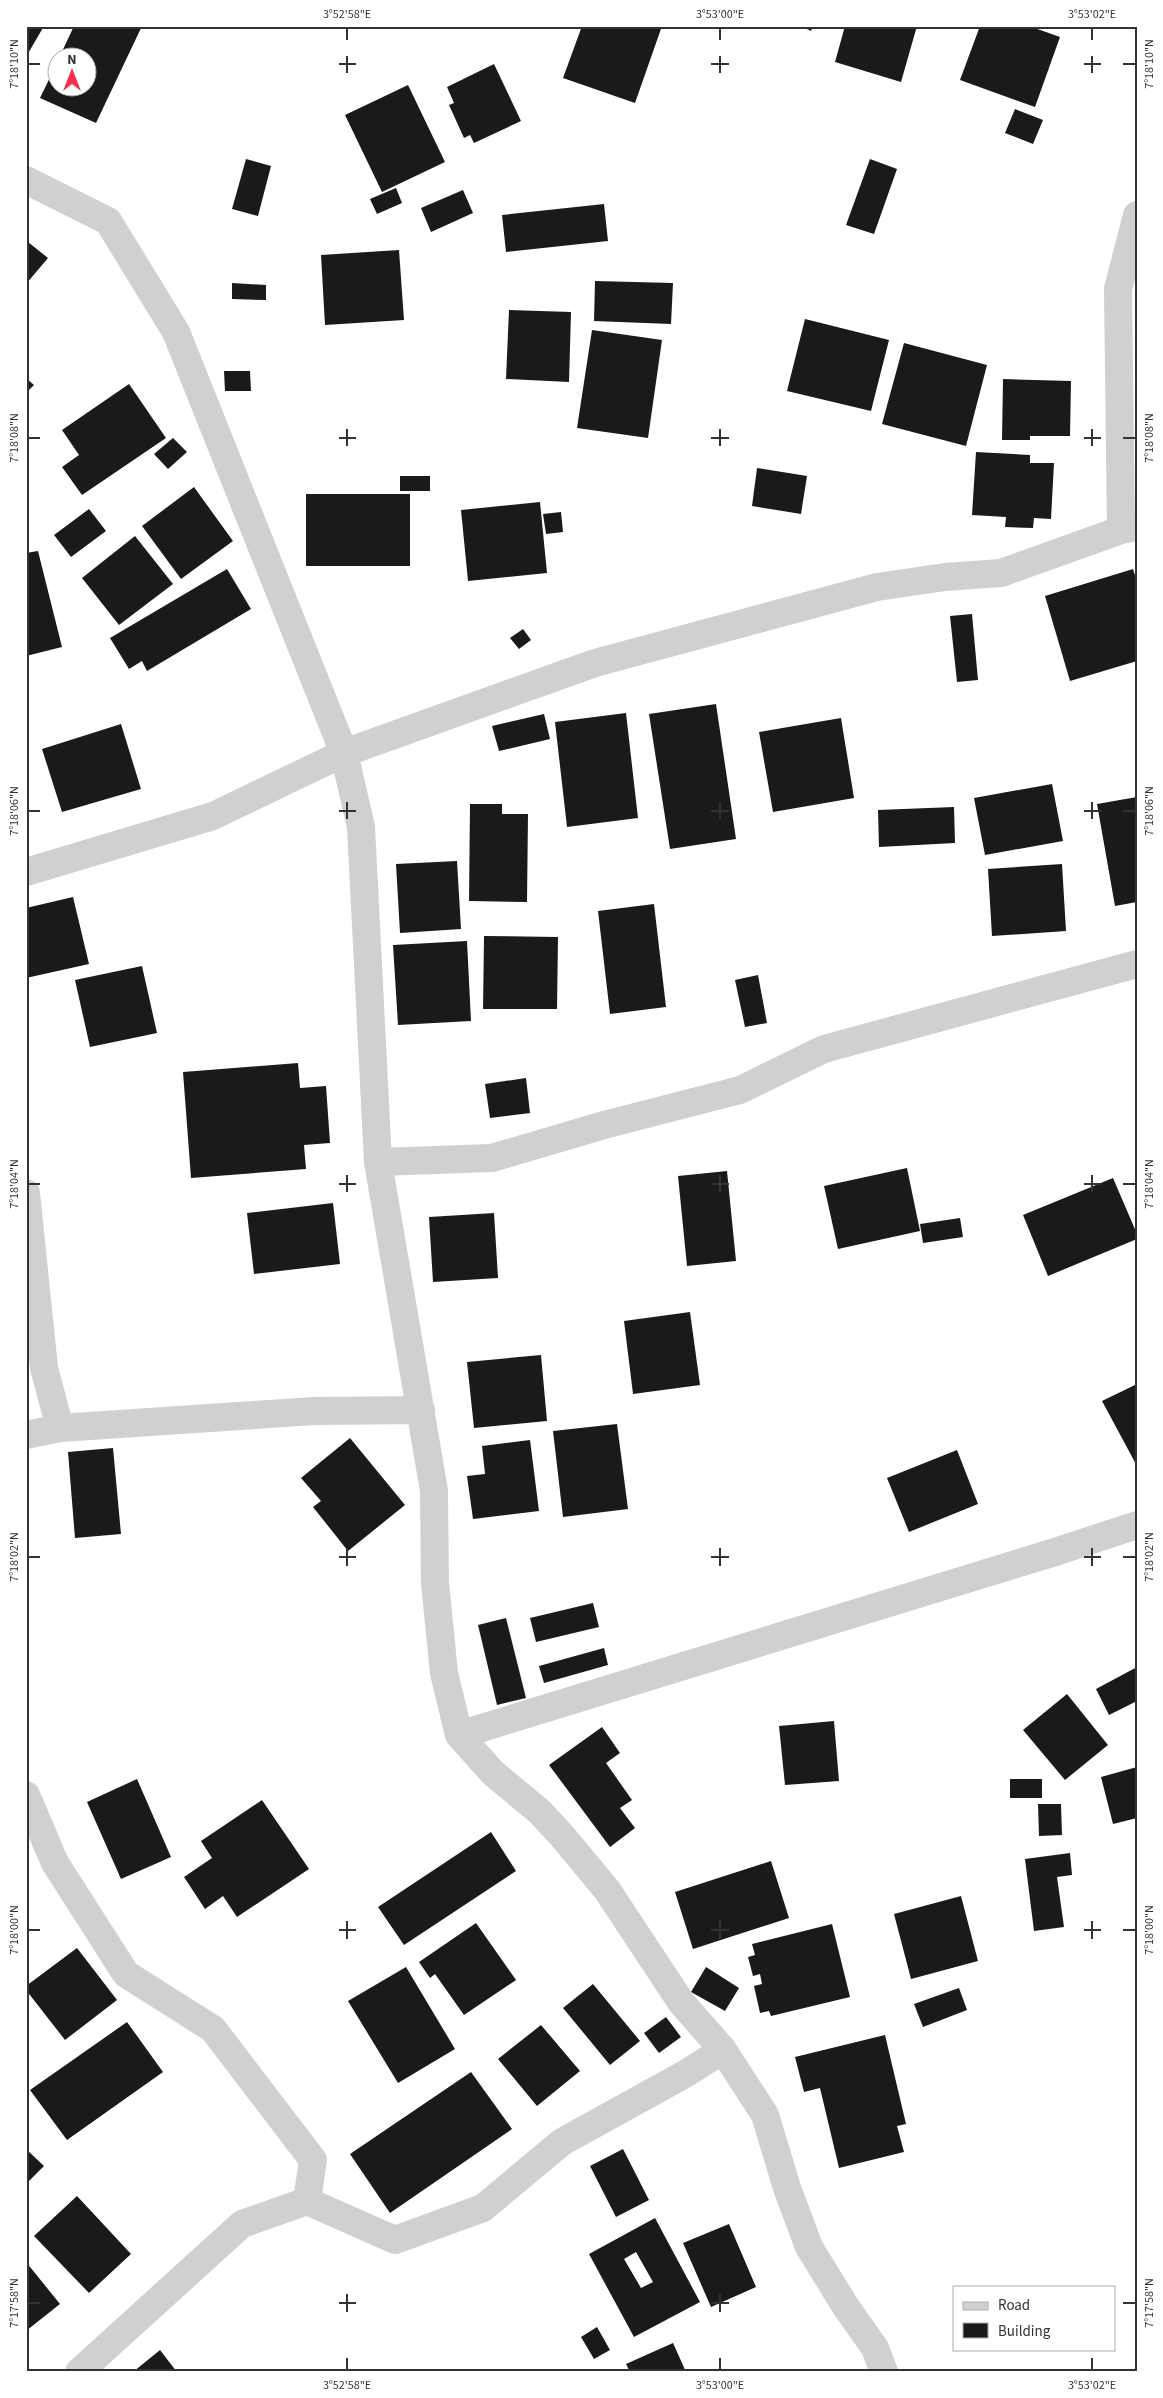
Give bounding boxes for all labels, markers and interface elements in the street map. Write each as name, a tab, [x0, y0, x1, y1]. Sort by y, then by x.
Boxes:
text: 3°52'58"E	[323, 6, 371, 23]
text: 3°53'00"E	[696, 6, 744, 23]
text: 3°53'02"E	[1068, 6, 1116, 23]
text: 7°18'10"N	[6, 39, 23, 89]
text: 7°18'10"N	[1141, 39, 1158, 89]
north arrow	[48, 48, 98, 98]
text: N	[67, 50, 77, 70]
text: 7°18'08"N	[6, 413, 23, 463]
text: 7°18'08"N	[1141, 413, 1158, 463]
text: 7°18'06"N	[6, 786, 23, 836]
text: 7°18'06"N	[1141, 786, 1158, 836]
text: 7°18'04"N	[6, 1159, 23, 1209]
text: 7°18'04"N	[1141, 1159, 1158, 1209]
text: 7°18'02"N	[6, 1532, 23, 1582]
text: 7°18'02"N	[1141, 1532, 1158, 1582]
text: 7°18'00"N	[6, 1905, 23, 1955]
text: 7°18'00"N	[1141, 1905, 1158, 1955]
text: 7°17'58"N	[6, 2278, 23, 2328]
text: 7°17'58"N	[1141, 2278, 1158, 2328]
legend	[953, 2286, 1116, 2350]
text: Road	[998, 2295, 1030, 2316]
text: Building	[998, 2321, 1051, 2342]
text: 3°52'58"E	[323, 2377, 371, 2394]
text: 3°53'00"E	[696, 2377, 744, 2394]
text: 3°53'02"E	[1068, 2377, 1116, 2394]

